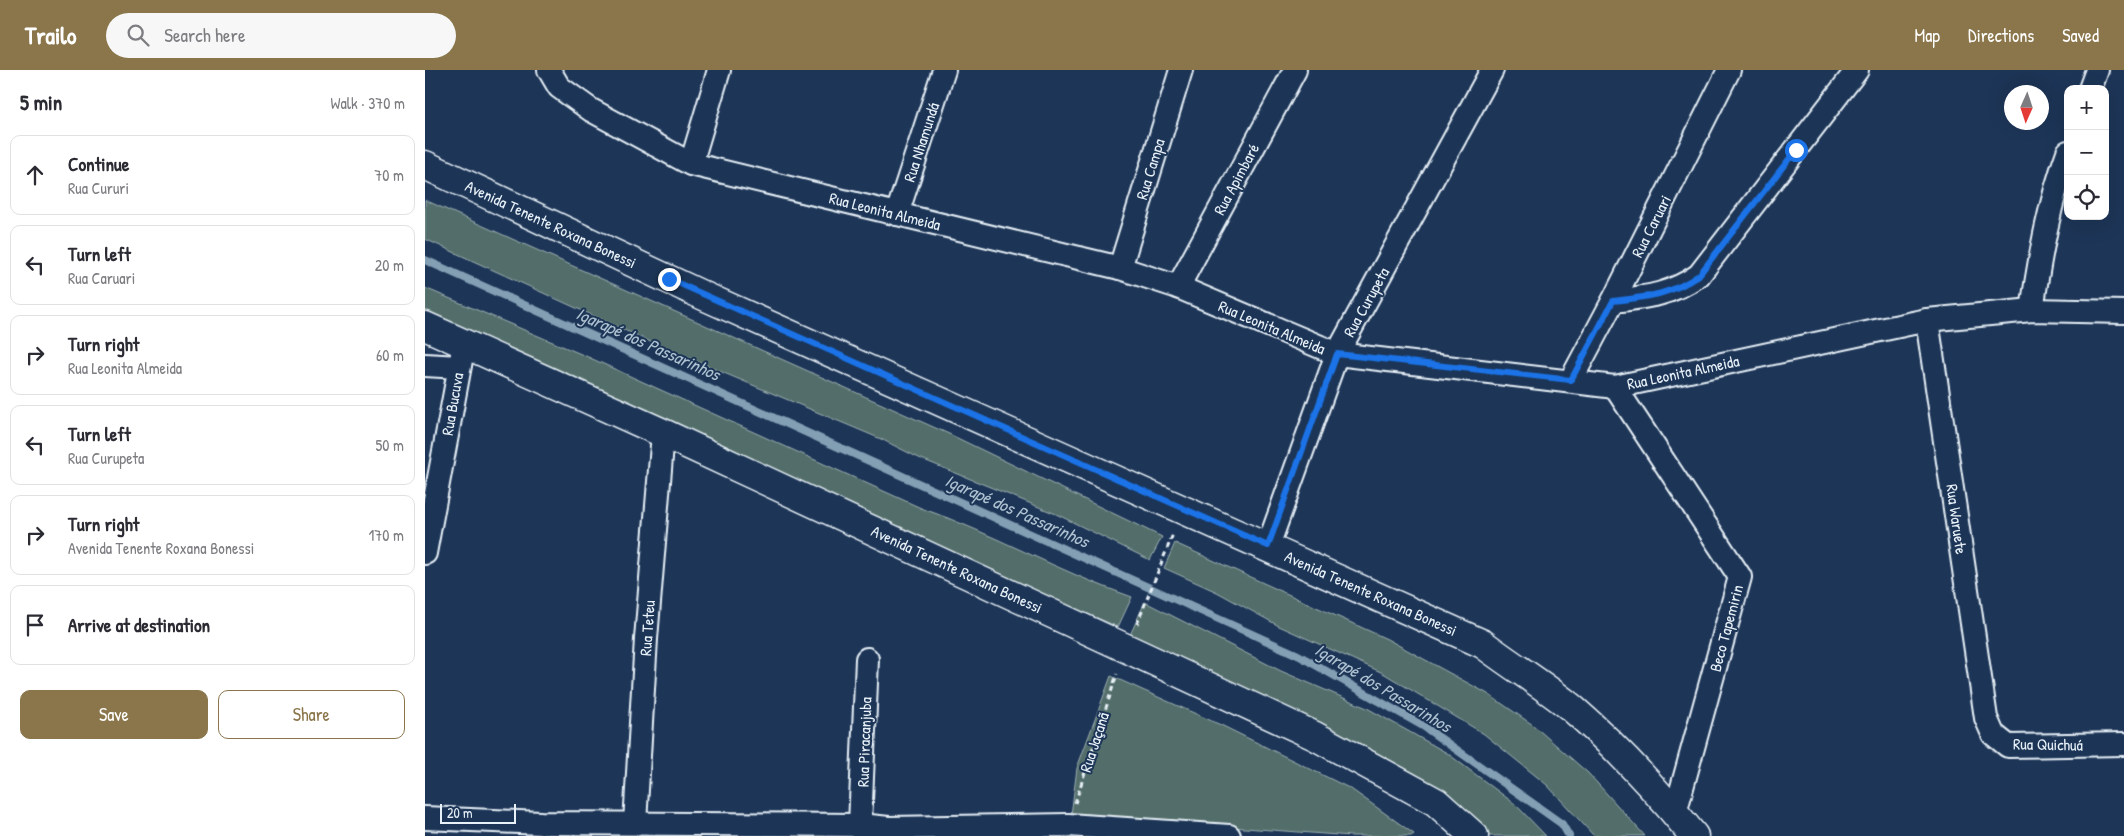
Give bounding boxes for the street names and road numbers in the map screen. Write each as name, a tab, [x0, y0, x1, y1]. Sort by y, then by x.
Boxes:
street label: Rua Nhamundá	[898, 100, 944, 184]
street label: Rua Campa	[1130, 136, 1170, 202]
street label: Rua Apimbaré	[1208, 139, 1264, 219]
street label: Avenida Tenente Roxana Bonessi	[462, 175, 640, 273]
street label: Rua Leonita Almeida	[827, 187, 943, 235]
street label: Rua Caruari	[1626, 191, 1676, 261]
street label: Rua Curupeta	[1338, 263, 1394, 341]
street label: Rua Leonita Almeida	[1215, 295, 1329, 359]
street label: Rua Leonita Almeida	[1625, 349, 1741, 395]
street label: Rua Bucuva	[436, 371, 468, 437]
street label: Rua Waruete	[1941, 483, 1973, 556]
street label: Avenida Tenente Roxana Bonessi	[868, 520, 1046, 618]
street label: Avenida Tenente Roxana Bonessi	[1281, 545, 1461, 641]
street label: Beco Tapemirin	[1704, 582, 1748, 674]
street label: Rua Teteu	[634, 599, 660, 657]
street label: Rua Piracanjuba	[851, 697, 877, 787]
street label: Rua Jaçanã	[1074, 709, 1114, 775]
street label: Rua Quichuá	[2013, 732, 2083, 756]

